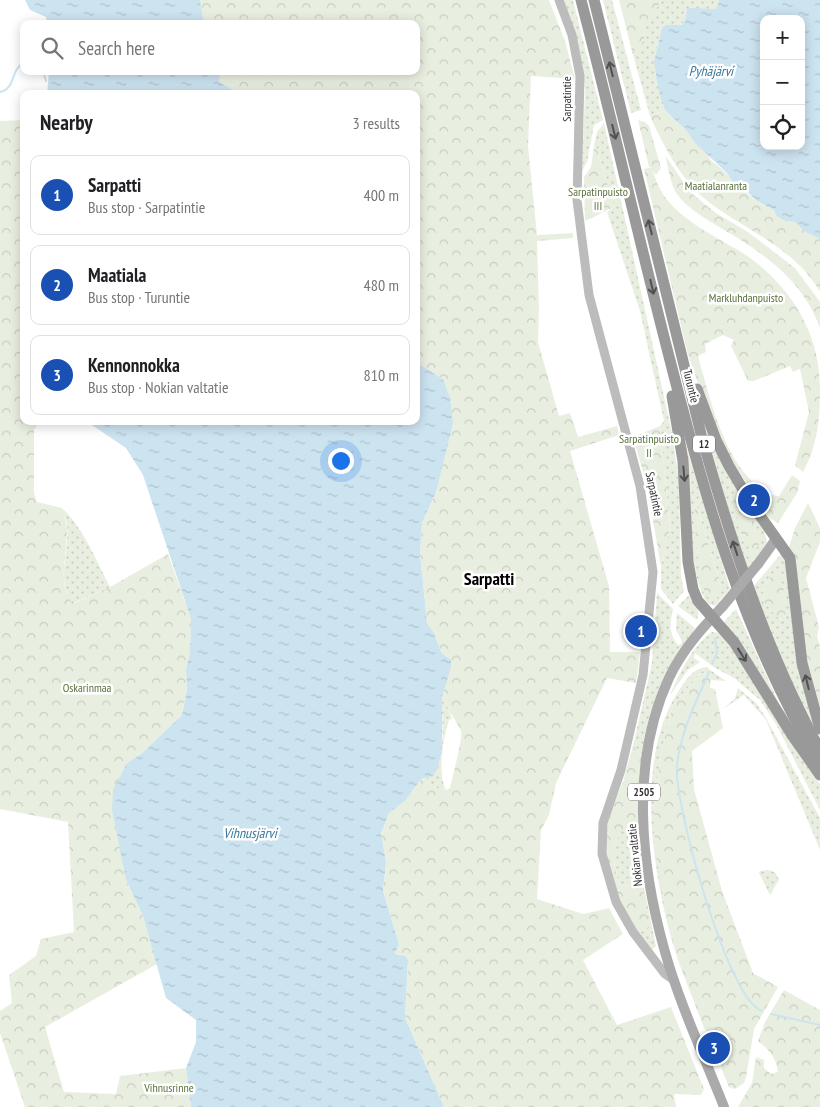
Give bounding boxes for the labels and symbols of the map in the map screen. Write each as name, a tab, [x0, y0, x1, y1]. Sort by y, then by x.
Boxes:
one-way arrow	[606, 62, 616, 78]
water label: Pyhäjärvi	[689, 62, 735, 80]
street label: Sarpatintie	[559, 76, 574, 122]
one-way arrow	[610, 124, 620, 140]
park label: Maatialanranta	[685, 178, 747, 193]
park label: Sarpatinpuisto III	[568, 184, 628, 213]
one-way arrow	[645, 220, 654, 236]
one-way arrow	[648, 278, 657, 294]
park label: Markluhdanpuisto	[709, 290, 783, 305]
street label: Turuntie	[680, 367, 703, 404]
park label: Sarpatinpuisto II	[619, 431, 679, 460]
road number: 12	[693, 436, 715, 452]
your location	[328, 448, 354, 474]
one-way arrow	[679, 466, 689, 482]
street label: Sarpatintie	[642, 470, 667, 518]
pin: 2	[738, 481, 770, 519]
one-way arrow	[730, 541, 739, 557]
district label: Sarpatti	[464, 567, 514, 590]
pin: 1	[625, 612, 657, 650]
one-way arrow	[737, 648, 748, 662]
one-way arrow	[801, 674, 811, 690]
park label: Oskarinmaa	[63, 680, 112, 695]
road number: 2505	[628, 784, 660, 800]
street label: Nokian valtatie	[624, 823, 645, 887]
water label: Vihnusjärvi	[223, 824, 279, 842]
pin: 3	[698, 1029, 730, 1067]
park label: Vihnusrinne	[143, 1080, 194, 1095]

